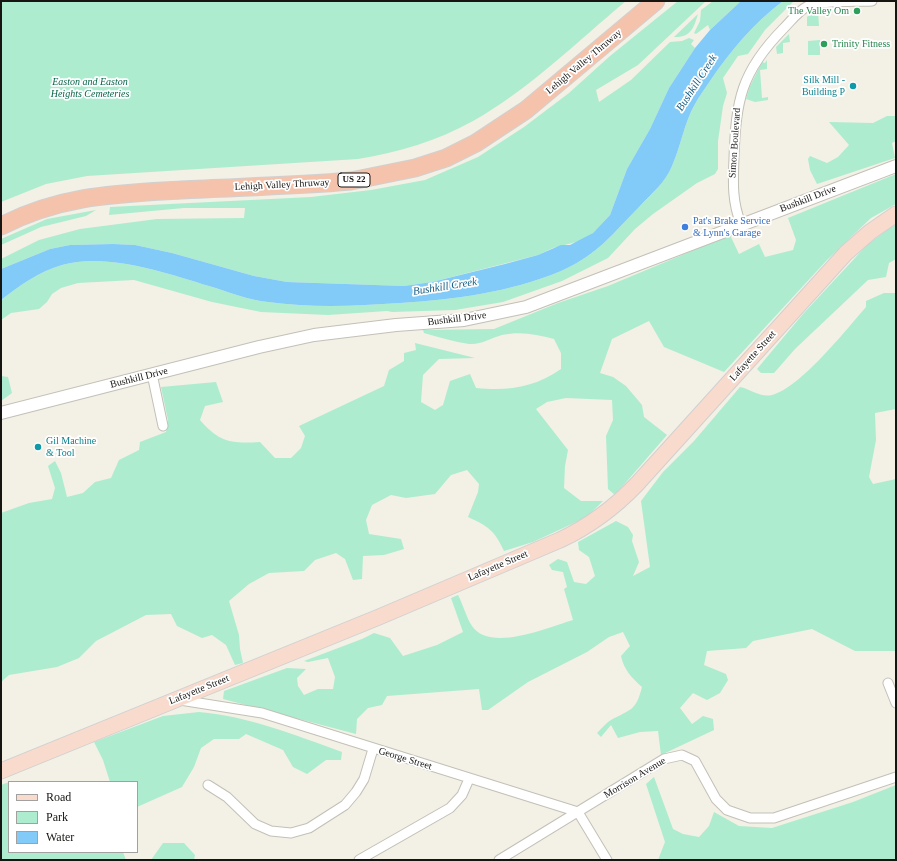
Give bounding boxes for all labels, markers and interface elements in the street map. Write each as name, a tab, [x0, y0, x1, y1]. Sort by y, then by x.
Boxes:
place label: The Valley Om	[788, 5, 849, 17]
marker: The Valley Om	[852, 6, 862, 16]
street label: Lehigh Valley Thruway	[544, 27, 624, 97]
place label: Trinity Fitness	[832, 38, 890, 50]
marker: Trinity Fitness	[819, 39, 829, 49]
water label: Bushkill Creek	[674, 52, 720, 114]
place label: Silk Mill - Building P	[802, 74, 845, 98]
park label: Easton and Easton Heights Cemeteries	[51, 76, 129, 100]
marker: Silk Mill - Building P	[848, 81, 858, 91]
street label: Simon Boulevard	[727, 108, 743, 178]
road number: US 22	[338, 173, 370, 187]
street label: Lehigh Valley Thruway	[234, 177, 330, 193]
street label: Bushkill Drive	[778, 183, 838, 215]
place label: Pat's Brake Service & Lynn's Garage	[693, 215, 770, 238]
marker: Pat's Brake Service & Lynn's Garage	[680, 222, 690, 232]
water label: Bushkill Creek	[412, 275, 478, 299]
street label: Bushkill Drive	[427, 309, 487, 329]
street label: Lafayette Street	[727, 328, 779, 384]
street label: Bushkill Drive	[109, 365, 169, 391]
place label: Gil Machine & Tool	[46, 435, 96, 458]
marker: Gil Machine & Tool	[33, 442, 43, 452]
street label: Lafayette Street	[466, 548, 530, 584]
street label: Lafayette Street	[167, 673, 231, 707]
street label: George Street	[377, 745, 433, 773]
street label: Morrison Avenue	[602, 755, 668, 801]
legend	[8, 781, 138, 853]
text: Road	[46, 790, 71, 804]
text: Park	[46, 810, 68, 824]
text: Water	[46, 830, 74, 844]

